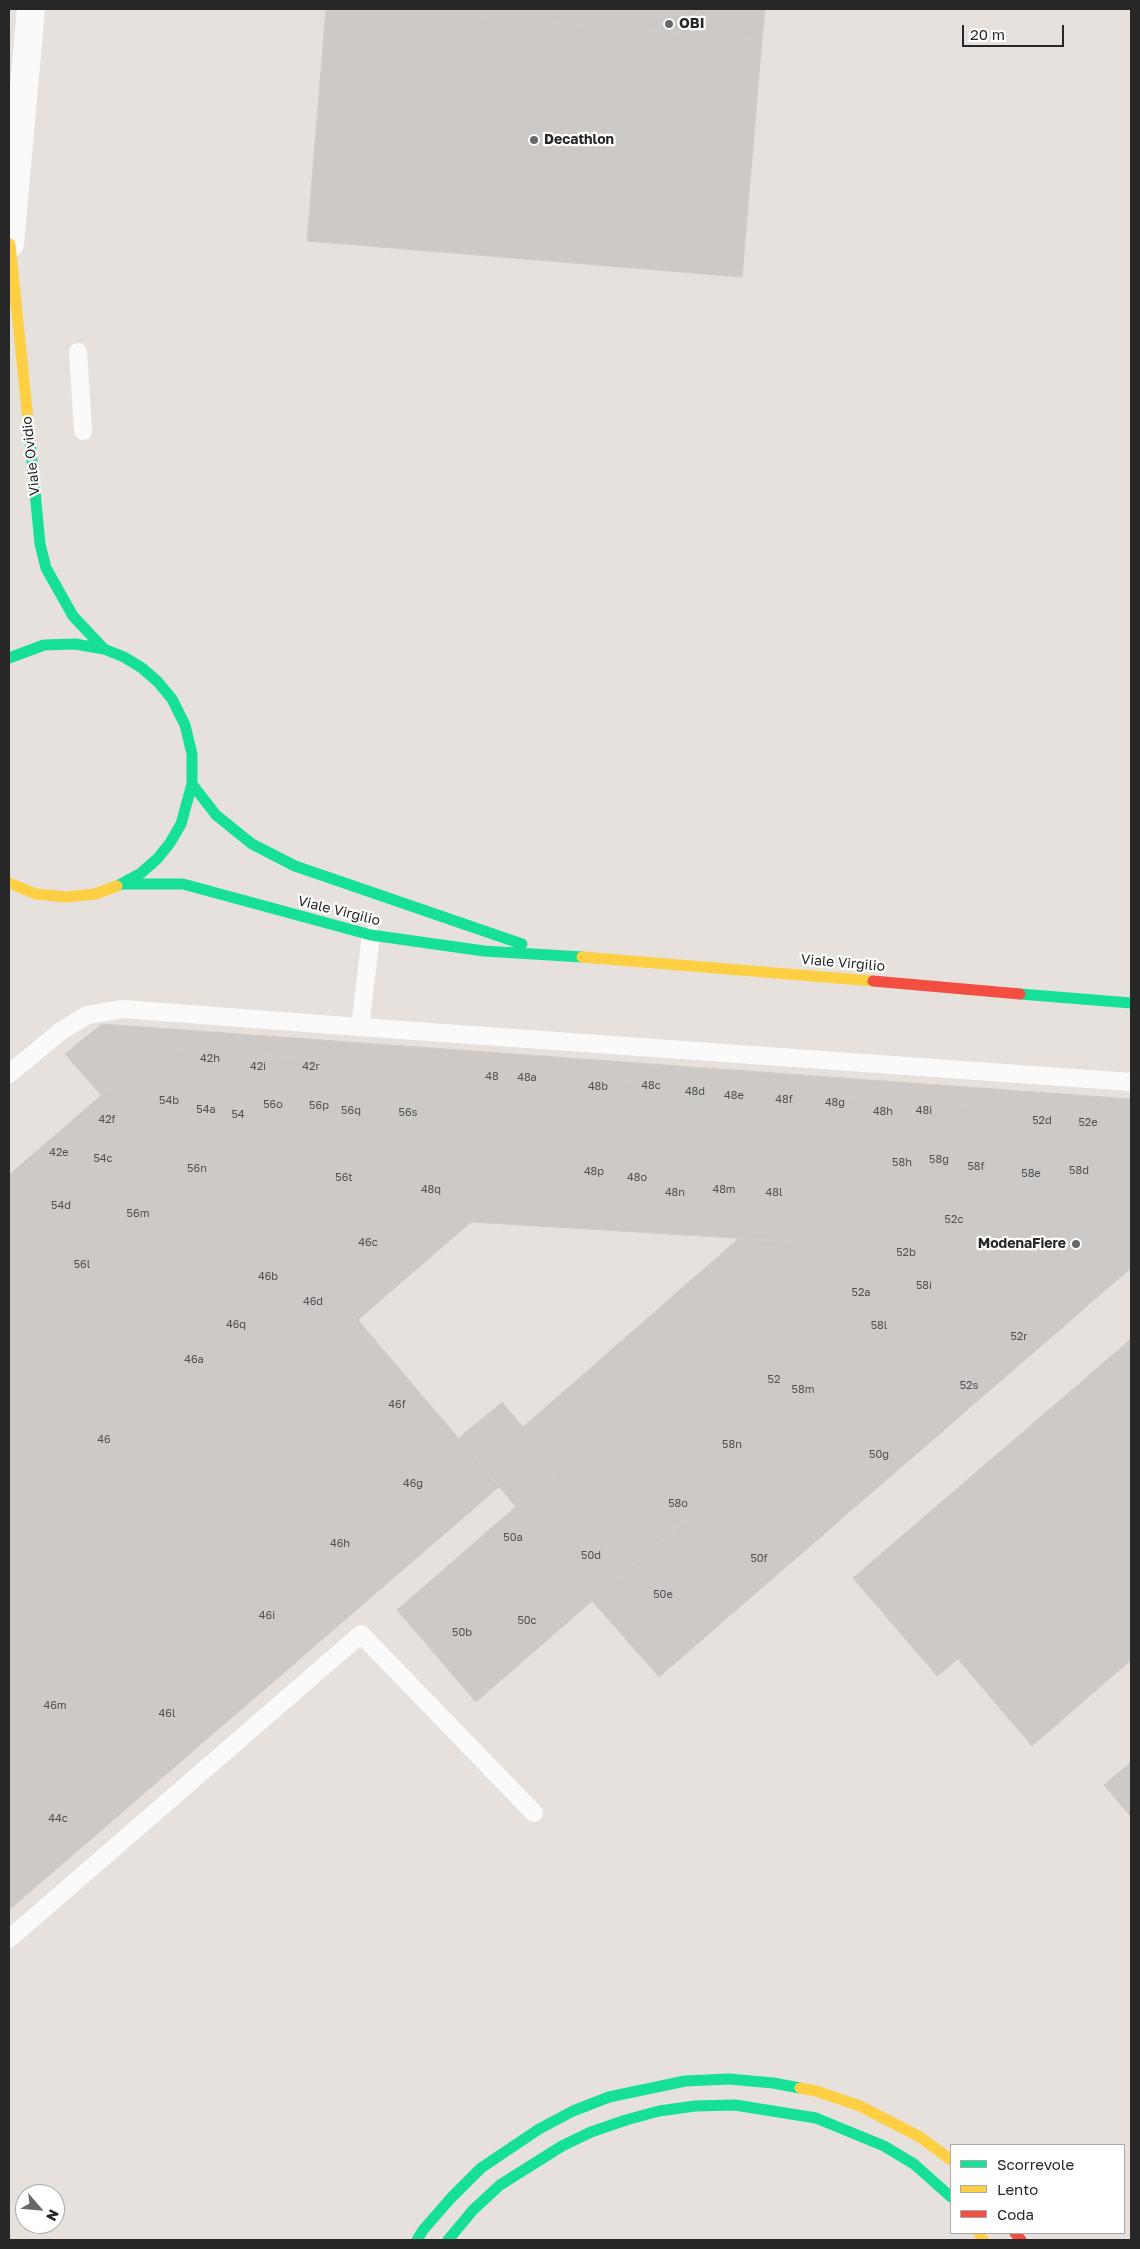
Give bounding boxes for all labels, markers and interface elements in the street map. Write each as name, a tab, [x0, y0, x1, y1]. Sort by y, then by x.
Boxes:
scale bar	[965, 15, 1068, 47]
place label: OBI	[679, 16, 704, 32]
marker: OBI	[663, 18, 675, 30]
text: 20 m	[970, 25, 1005, 43]
place label: Decathlon	[544, 132, 614, 148]
marker: Decathlon	[528, 134, 540, 146]
street label: Viale Ovidio	[18, 415, 44, 497]
street label: Viale Virgilio	[296, 893, 382, 929]
street label: Viale Virgilio	[800, 951, 886, 975]
house number: 42h	[200, 1052, 220, 1066]
house number: 42i	[250, 1060, 266, 1074]
house number: 42r	[302, 1060, 320, 1074]
house number: 48	[485, 1070, 499, 1084]
house number: 48a	[517, 1071, 537, 1085]
house number: 48c	[641, 1079, 661, 1093]
house number: 48b	[588, 1080, 608, 1094]
house number: 48d	[685, 1085, 705, 1099]
house number: 48e	[724, 1089, 744, 1103]
house number: 48f	[775, 1093, 793, 1107]
house number: 54b	[159, 1094, 179, 1108]
house number: 48g	[825, 1096, 845, 1110]
house number: 56o	[263, 1098, 283, 1112]
house number: 56p	[309, 1099, 329, 1113]
house number: 54a	[196, 1103, 216, 1117]
house number: 56q	[341, 1104, 361, 1118]
house number: 48i	[916, 1104, 932, 1118]
house number: 48h	[873, 1105, 893, 1119]
house number: 56s	[399, 1106, 417, 1120]
house number: 54	[231, 1108, 245, 1122]
house number: 42f	[98, 1113, 116, 1127]
house number: 52d	[1032, 1114, 1052, 1128]
house number: 52e	[1078, 1116, 1098, 1130]
house number: 42e	[49, 1146, 69, 1160]
house number: 54c	[93, 1152, 113, 1166]
house number: 58g	[929, 1153, 949, 1167]
house number: 58h	[892, 1156, 912, 1170]
house number: 58f	[967, 1160, 985, 1174]
house number: 56n	[187, 1162, 207, 1176]
house number: 58d	[1069, 1164, 1089, 1178]
house number: 48p	[584, 1165, 604, 1179]
house number: 58e	[1021, 1167, 1041, 1181]
house number: 56t	[335, 1171, 353, 1185]
house number: 48o	[627, 1171, 647, 1185]
house number: 48q	[421, 1183, 441, 1197]
house number: 48m	[712, 1183, 736, 1197]
house number: 48n	[665, 1186, 685, 1200]
house number: 48l	[766, 1186, 782, 1200]
house number: 54d	[51, 1199, 71, 1213]
house number: 56m	[127, 1207, 149, 1221]
house number: 52c	[945, 1213, 963, 1227]
house number: 46c	[358, 1236, 378, 1250]
place label: ModenaFiere	[978, 1236, 1066, 1252]
marker: ModenaFiere	[1070, 1238, 1082, 1250]
house number: 52b	[896, 1246, 916, 1260]
house number: 56l	[74, 1258, 90, 1272]
house number: 46b	[258, 1270, 278, 1284]
house number: 58i	[916, 1279, 932, 1293]
house number: 52a	[852, 1286, 870, 1300]
house number: 46d	[303, 1295, 323, 1309]
house number: 46q	[226, 1318, 246, 1332]
house number: 58l	[871, 1319, 887, 1333]
house number: 52r	[1010, 1330, 1028, 1344]
house number: 46a	[184, 1353, 204, 1367]
house number: 52	[768, 1373, 780, 1387]
house number: 52s	[960, 1379, 978, 1393]
house number: 58m	[792, 1383, 814, 1397]
house number: 46f	[388, 1398, 406, 1412]
house number: 46	[97, 1433, 111, 1447]
house number: 58n	[722, 1438, 742, 1452]
house number: 50g	[869, 1448, 889, 1462]
house number: 46g	[403, 1477, 423, 1491]
house number: 58o	[668, 1497, 688, 1511]
house number: 50a	[503, 1531, 523, 1545]
house number: 46h	[330, 1537, 350, 1551]
house number: 50d	[581, 1549, 601, 1563]
house number: 50f	[750, 1552, 768, 1566]
house number: 50e	[653, 1588, 673, 1602]
house number: 46i	[259, 1609, 275, 1623]
house number: 50c	[517, 1614, 537, 1628]
house number: 50b	[452, 1626, 472, 1640]
house number: 46m	[43, 1699, 67, 1713]
house number: 46l	[159, 1707, 175, 1721]
house number: 44c	[48, 1812, 68, 1826]
legend	[950, 2144, 1125, 2234]
text: Scorrevole	[997, 2155, 1074, 2173]
text: Lento	[997, 2180, 1038, 2198]
north arrow	[15, 2184, 65, 2234]
text: Coda	[997, 2205, 1034, 2223]
text: N	[43, 2207, 63, 2224]

